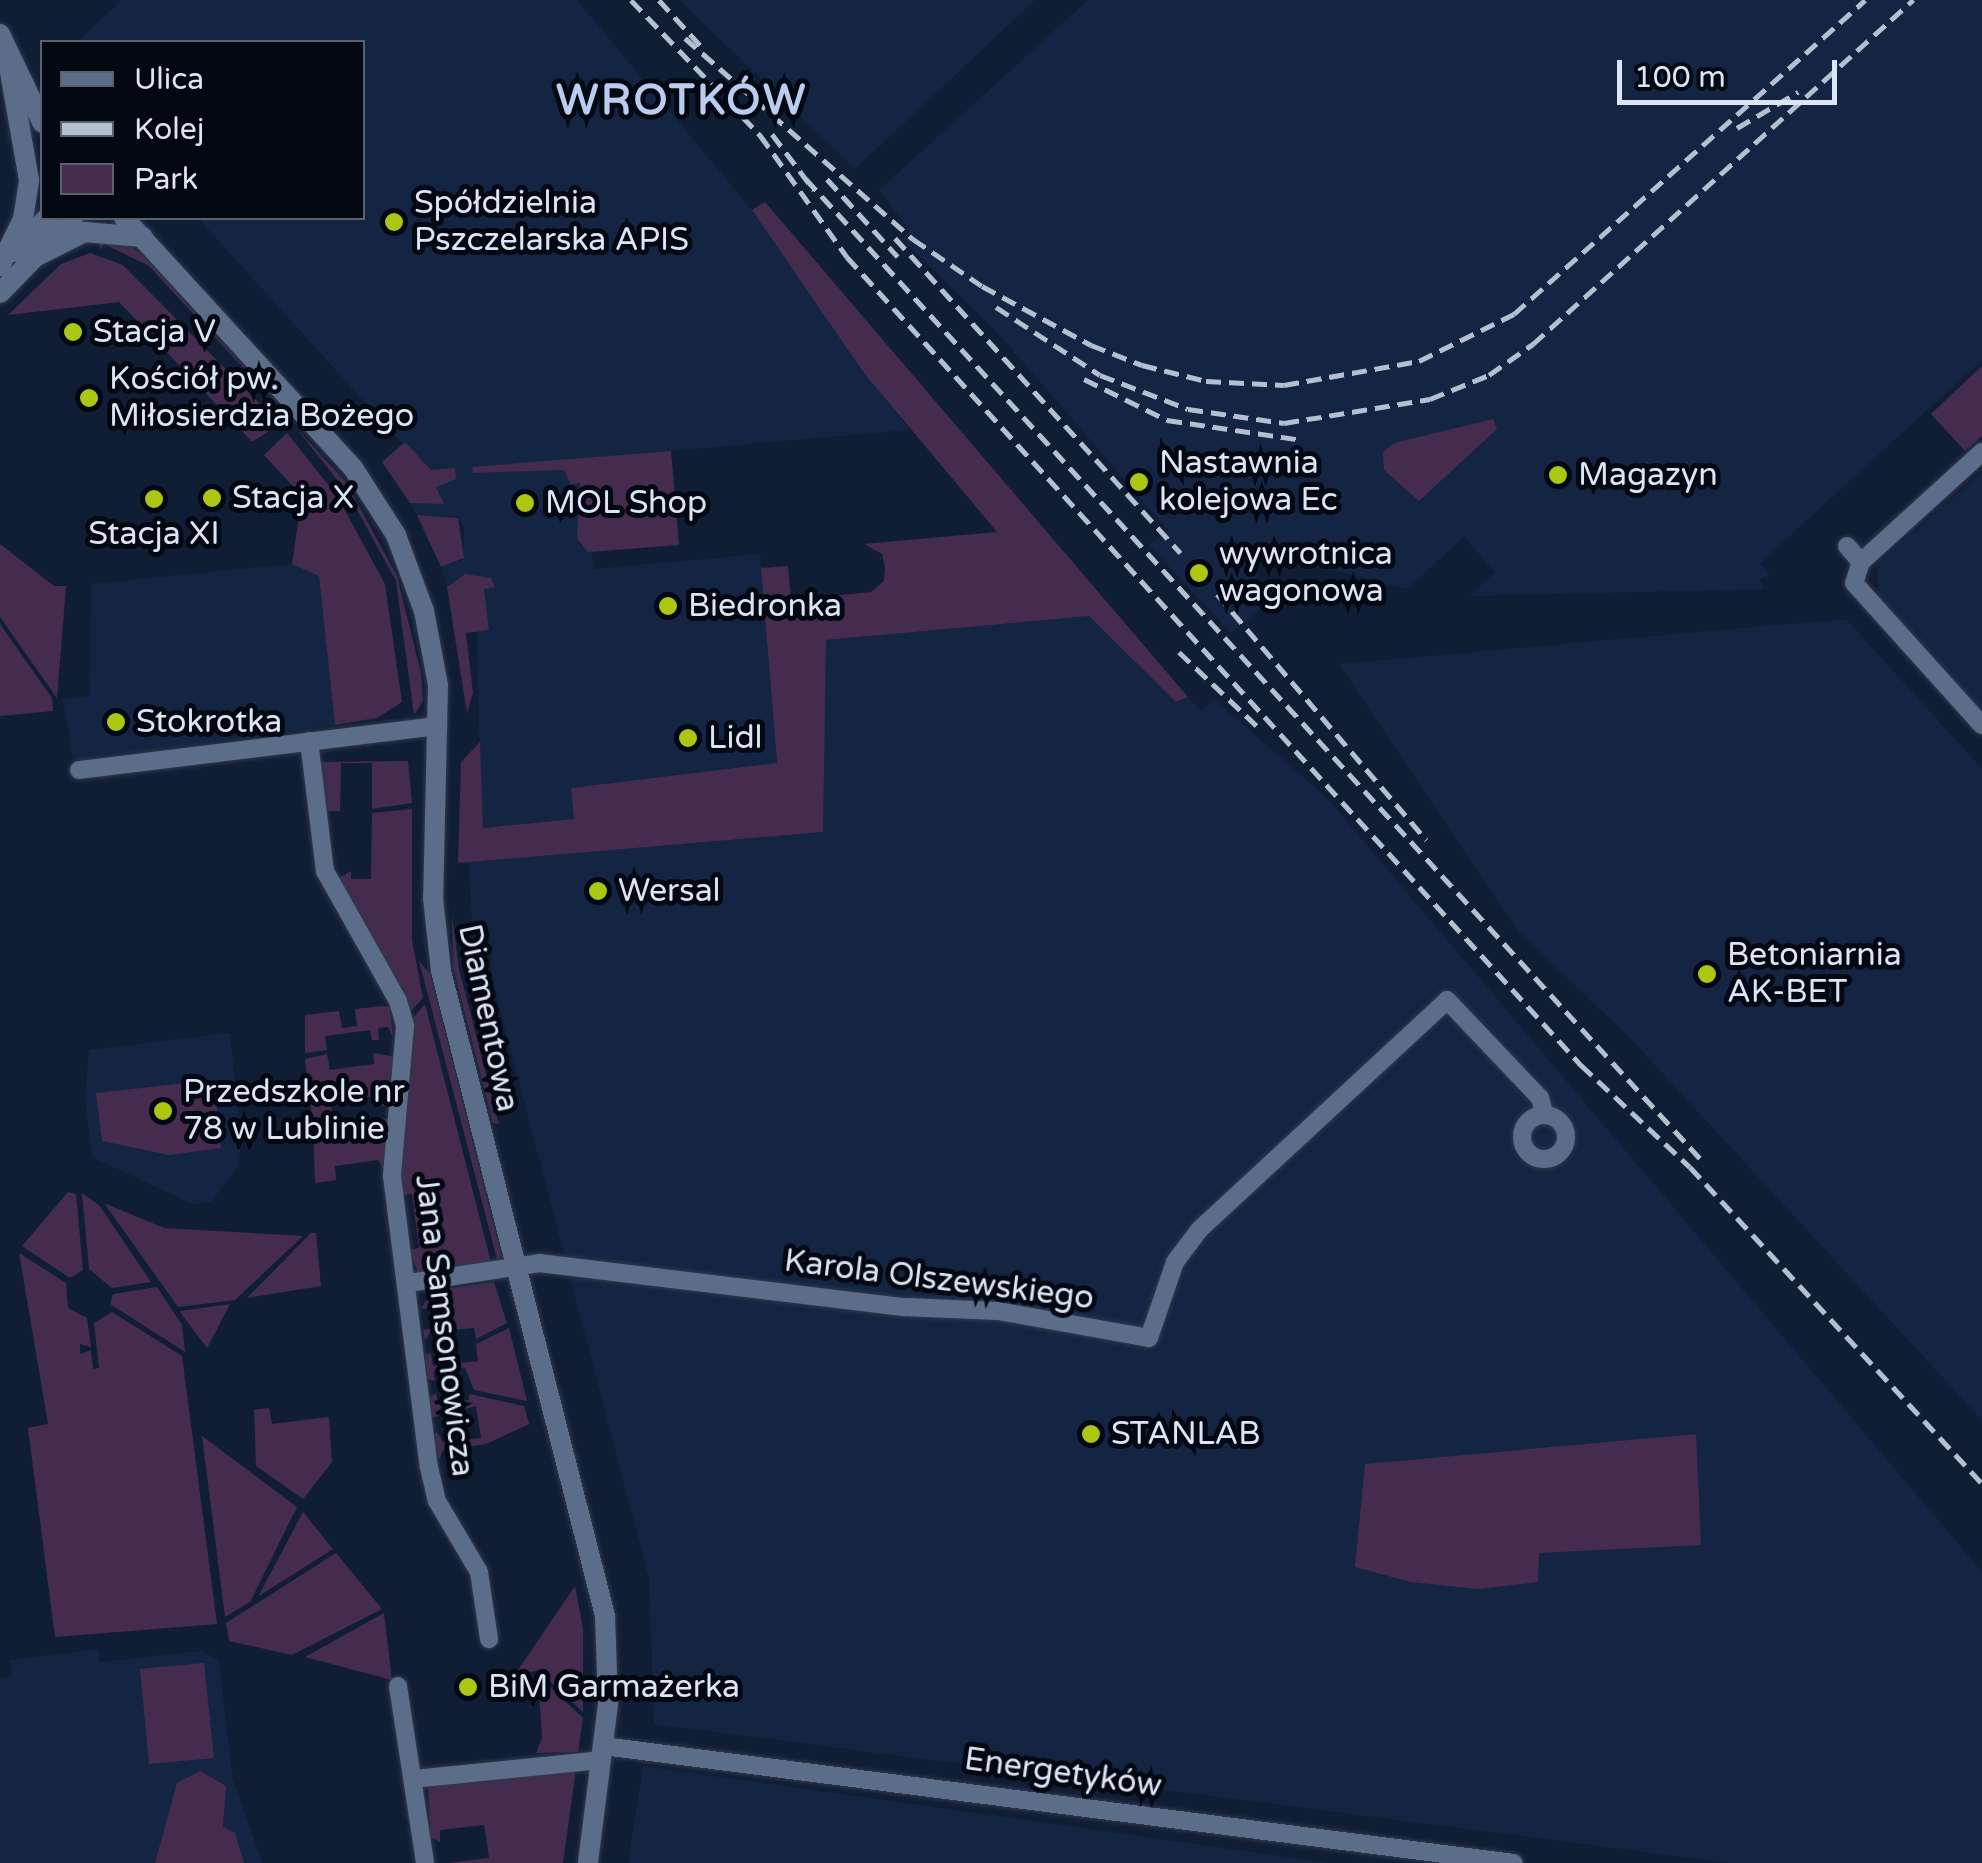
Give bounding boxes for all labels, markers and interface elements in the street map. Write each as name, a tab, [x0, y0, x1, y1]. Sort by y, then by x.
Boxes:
legend	[40, 40, 365, 220]
scale bar	[1622, 40, 1842, 102]
text: 100 m	[1634, 59, 1726, 96]
text: Ulica	[134, 61, 204, 98]
district label: WROTKÓW	[556, 76, 808, 126]
text: Kolej	[134, 111, 204, 148]
text: Park	[134, 161, 198, 198]
place label: Spółdzielnia Pszczelarska APIS	[414, 185, 689, 260]
marker: Spółdzielnia Pszczelarska APIS	[383, 211, 405, 233]
place label: Stacja V	[93, 313, 216, 351]
marker: Stacja V	[62, 321, 84, 343]
place label: Kościół pw. Miłosierdzia Bożego	[109, 361, 414, 436]
marker: Kościół pw. Miłosierdzia Bożego	[78, 387, 100, 409]
place label: Nastawnia kolejowa Ec	[1159, 445, 1338, 520]
place label: Magazyn	[1578, 456, 1718, 494]
marker: Magazyn	[1547, 464, 1569, 486]
marker: Nastawnia kolejowa Ec	[1128, 471, 1150, 493]
place label: Stacja X	[232, 479, 354, 517]
place label: MOL Shop	[545, 484, 707, 522]
marker: Stacja X	[201, 487, 223, 509]
marker: Stacja XI	[143, 488, 165, 510]
marker: MOL Shop	[514, 492, 536, 514]
place label: Stacja XI	[88, 515, 220, 553]
place label: wywrotnica wagonowa	[1219, 536, 1393, 611]
marker: wywrotnica wagonowa	[1188, 562, 1210, 584]
place label: Biedronka	[688, 587, 842, 625]
marker: Biedronka	[657, 595, 679, 617]
place label: Stokrotka	[136, 703, 282, 741]
marker: Stokrotka	[105, 711, 127, 733]
place label: Lidl	[708, 719, 763, 757]
marker: Lidl	[677, 727, 699, 749]
place label: Wersal	[618, 872, 721, 910]
marker: Wersal	[587, 880, 609, 902]
street label: Diamentowa	[449, 921, 527, 1115]
place label: Betoniarnia AK-BET	[1727, 937, 1902, 1012]
marker: Betoniarnia AK-BET	[1696, 963, 1718, 985]
place label: Przedszkole nr 78 w Lublinie	[183, 1074, 405, 1149]
marker: Przedszkole nr 78 w Lublinie	[152, 1100, 174, 1122]
street label: Jana Samsonowicza	[406, 1173, 482, 1479]
street label: Karola Olszewskiego	[782, 1242, 1096, 1318]
place label: STANLAB	[1111, 1415, 1260, 1453]
marker: STANLAB	[1080, 1423, 1102, 1445]
place label: BiM Garmażerka	[488, 1668, 740, 1706]
marker: BiM Garmażerka	[457, 1676, 479, 1698]
street label: Energetyków	[962, 1740, 1164, 1806]

